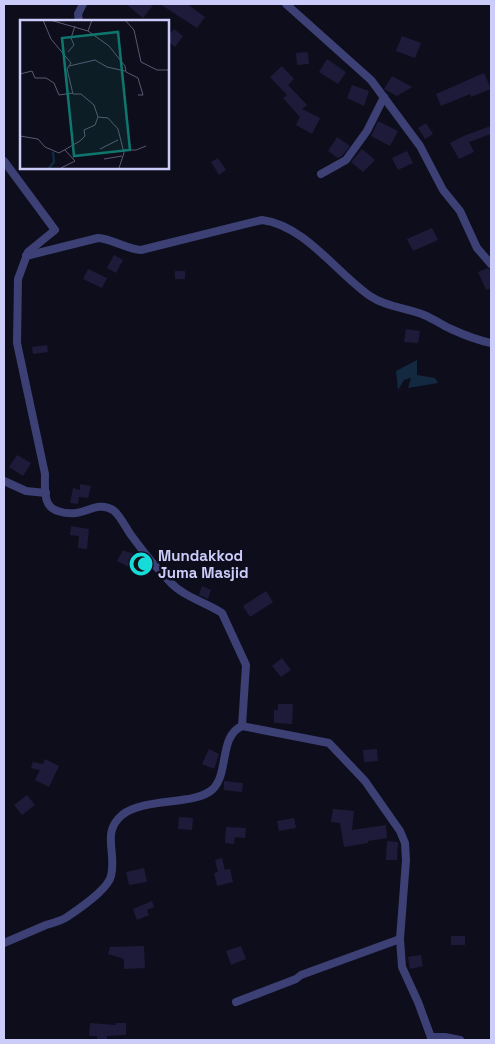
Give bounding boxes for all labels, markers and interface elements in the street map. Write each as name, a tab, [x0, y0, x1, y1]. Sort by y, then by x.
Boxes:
inset map	[20, 20, 169, 169]
place label: Mundakkod Juma Masjid	[158, 546, 248, 582]
mosque icon: Mundakkod Juma Masjid	[128, 551, 154, 577]

